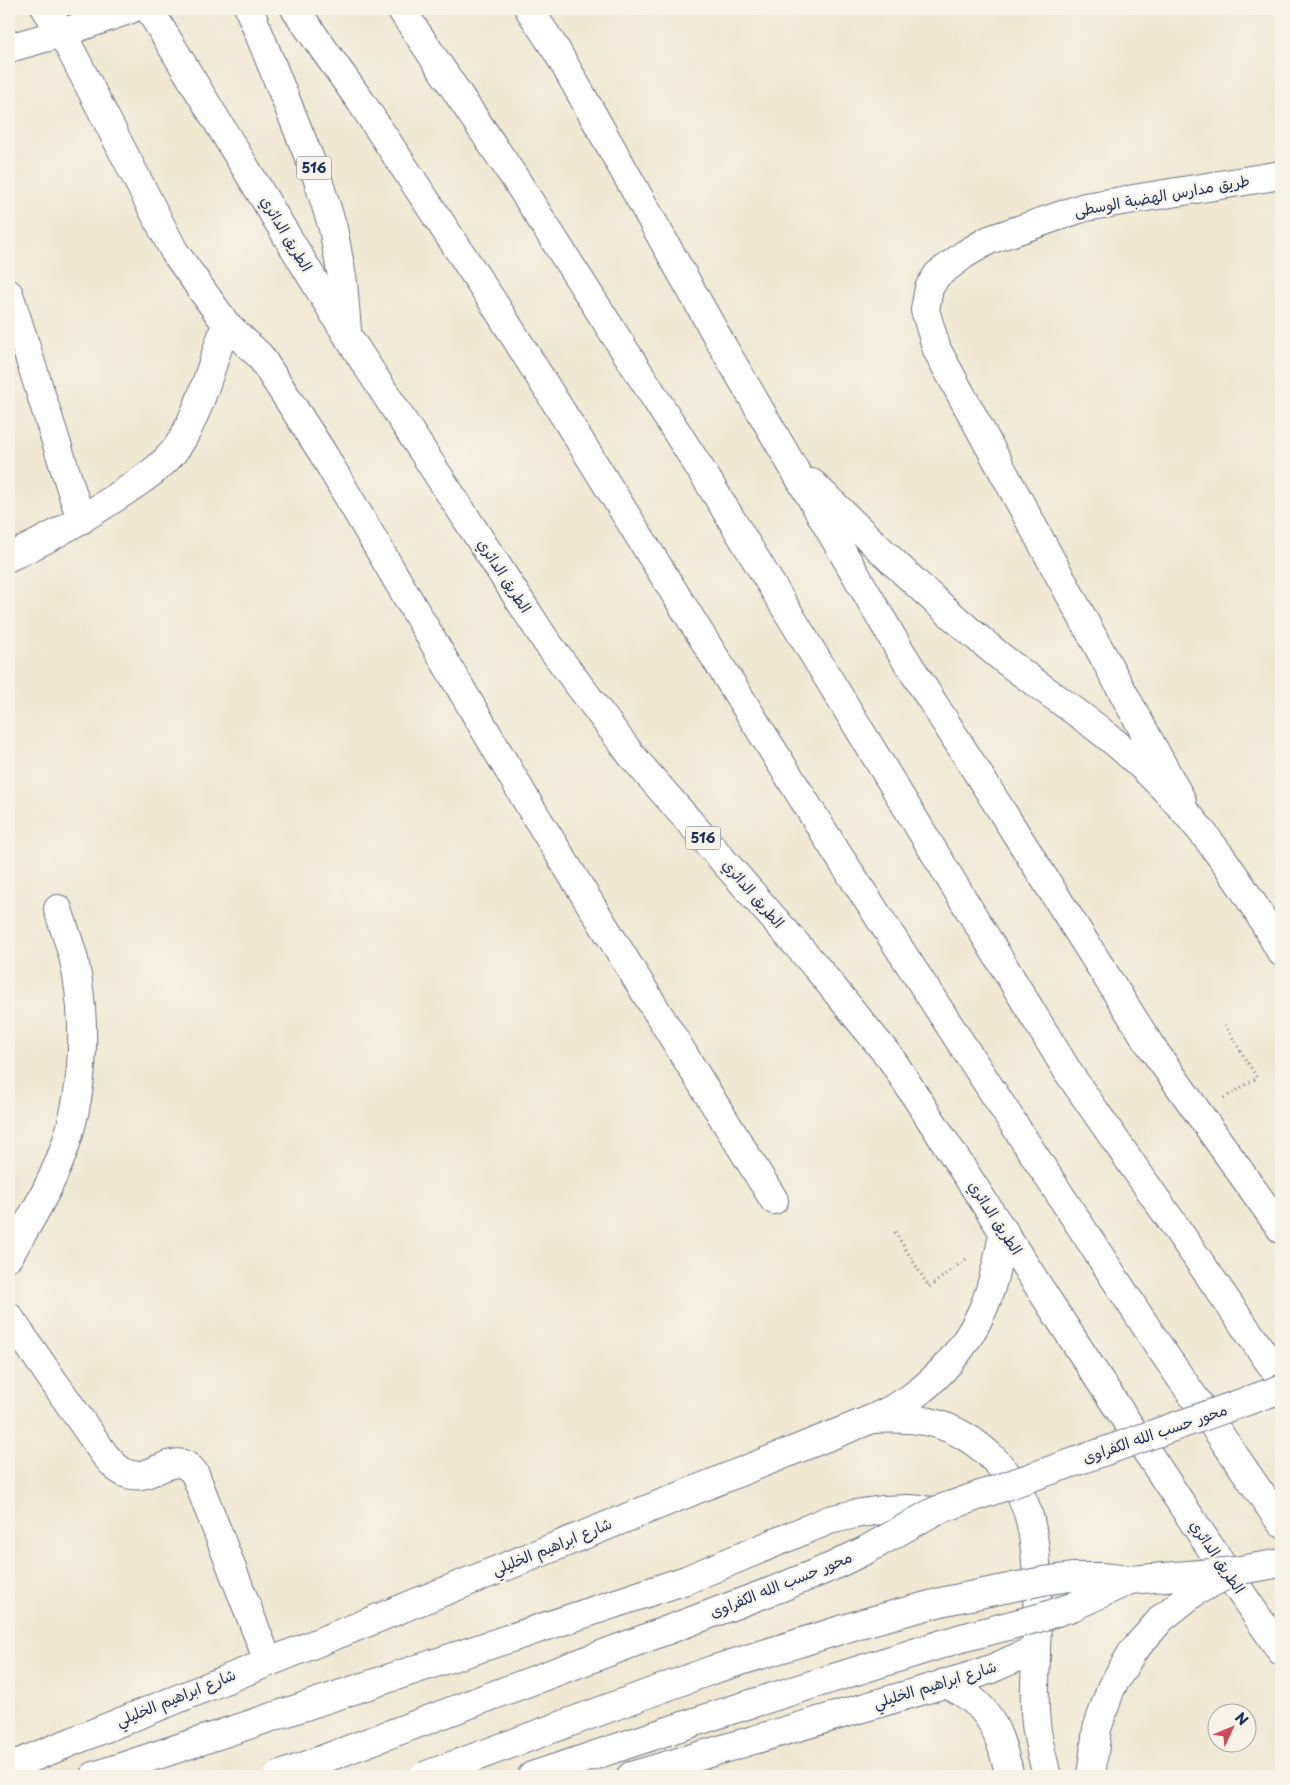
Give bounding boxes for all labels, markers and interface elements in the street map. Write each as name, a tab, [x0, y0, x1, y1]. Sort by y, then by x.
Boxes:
road number: 516	[296, 156, 332, 180]
street label: طريق مدارس الهضبة الوسطى	[1072, 168, 1251, 221]
street label: الطريق الدائري	[255, 191, 319, 276]
street label: الطريق الدائري	[472, 533, 538, 617]
road number: 516	[686, 826, 720, 850]
street label: الطريق الدائري	[717, 854, 791, 933]
street label: الطريق الدائري	[963, 1175, 1029, 1259]
street label: محور حسب الله الكفراوى	[1079, 1397, 1230, 1468]
street label: شارع ابراهيم الخليلي	[488, 1511, 616, 1583]
street label: الطريق الدائري	[1184, 1515, 1251, 1598]
street label: محور حسب الله الكفراوى	[706, 1545, 855, 1623]
street label: شارع ابراهيم الخليلي	[870, 1654, 1000, 1716]
street label: شارع ابراهيم الخليلي	[112, 1662, 240, 1734]
north arrow	[1208, 1702, 1258, 1752]
text: N	[1230, 1707, 1253, 1730]

